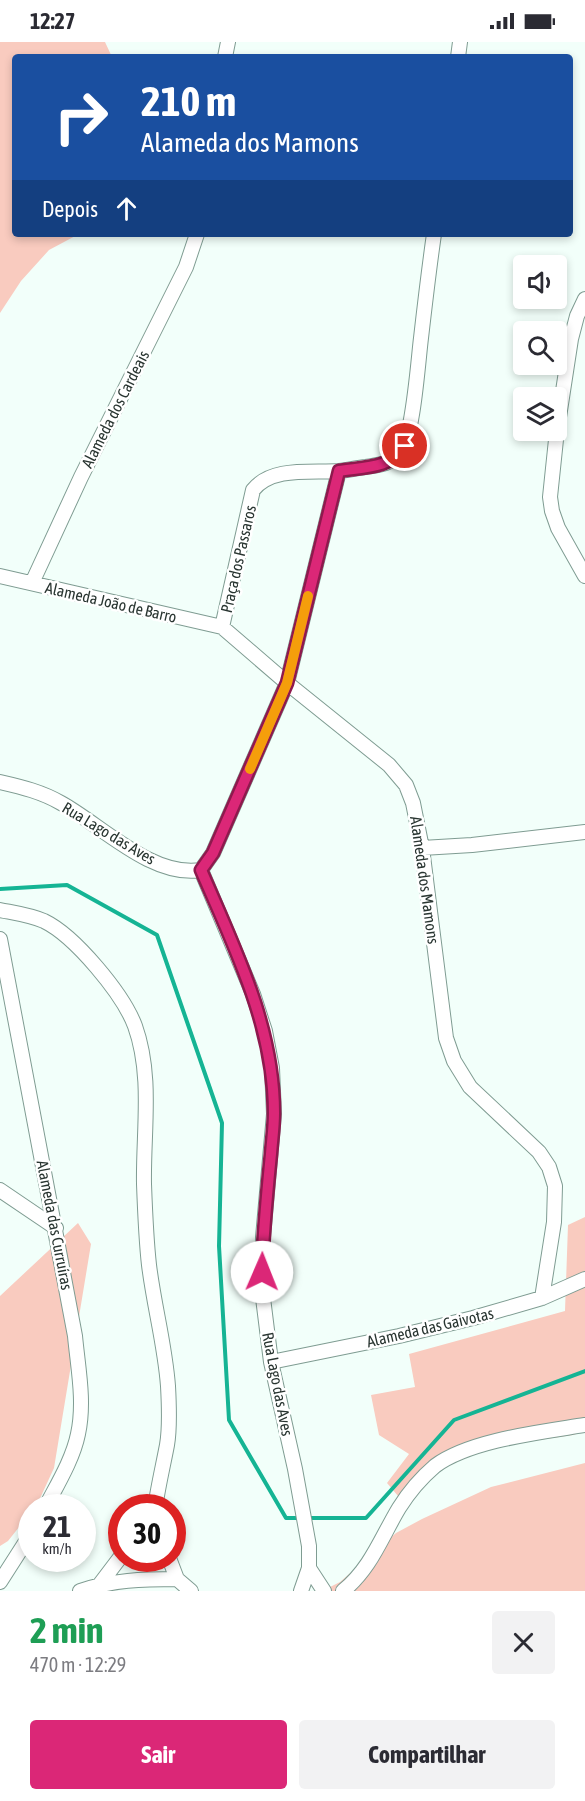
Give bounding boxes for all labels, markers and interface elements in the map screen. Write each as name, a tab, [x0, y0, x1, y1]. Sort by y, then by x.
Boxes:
text: 12:27	[30, 8, 75, 34]
text: 210 m	[141, 77, 236, 125]
icon: right	[42, 78, 120, 156]
text: Alameda dos Mamons	[141, 127, 359, 158]
icon: ahead	[110, 192, 143, 225]
text: Depois	[42, 196, 98, 222]
map controls	[513, 255, 567, 441]
button: sound	[513, 255, 567, 309]
button: search	[513, 321, 567, 375]
street label: Alameda dos Cardeais	[78, 347, 153, 471]
button: layers	[513, 387, 567, 441]
pin	[379, 420, 430, 471]
icon: arrive	[388, 429, 421, 462]
street label: Praça dos Passaros	[217, 503, 260, 615]
street label: Alameda João de Barro	[44, 578, 178, 626]
street label: Rua Lago das Aves	[59, 798, 159, 869]
street label: Alameda dos Mamons	[407, 815, 443, 945]
street label: Alameda das Curruíras	[34, 1159, 76, 1292]
position arrow	[230, 1240, 294, 1304]
street label: Alameda das Gaivotas	[365, 1304, 495, 1350]
street label: Rua Lago das Aves	[258, 1331, 297, 1438]
speed limit sign: 30	[108, 1494, 186, 1572]
text: 21	[43, 1509, 71, 1543]
text: km/h	[42, 1540, 72, 1557]
text: 2 min	[30, 1609, 104, 1651]
button: close	[492, 1611, 555, 1674]
text: 470 m · 12:29	[30, 1653, 126, 1676]
button: Sair	[30, 1720, 287, 1789]
button: Compartilhar	[299, 1720, 555, 1789]

